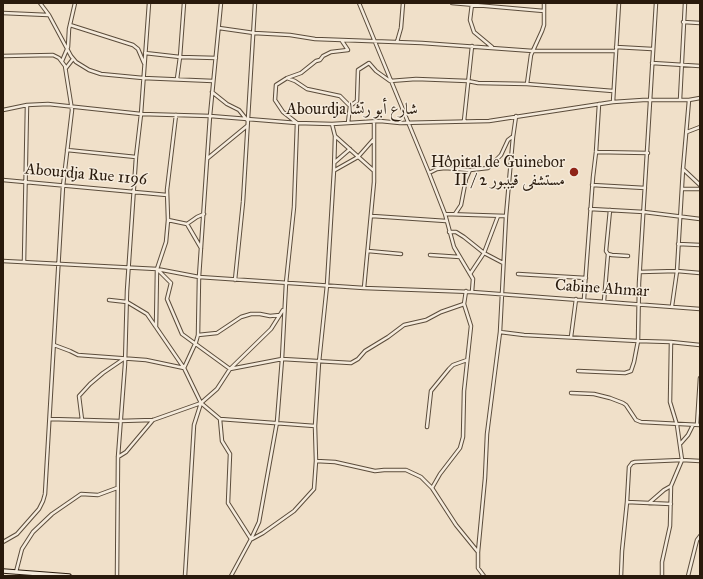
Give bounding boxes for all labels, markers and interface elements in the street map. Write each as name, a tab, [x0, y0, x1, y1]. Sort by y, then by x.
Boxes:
street label: Abourdja شارع أبو رتشا	[286, 100, 418, 120]
place label: Hôpital de Guinebor II / مستشفى قيببور 2	[431, 153, 565, 191]
street label: Abourdja Rue 1196	[24, 160, 148, 190]
marker: Hôpital de Guinebor II / مستشفى قيببور 2	[568, 166, 580, 178]
street label: Cabine Ahmar	[554, 276, 650, 302]

